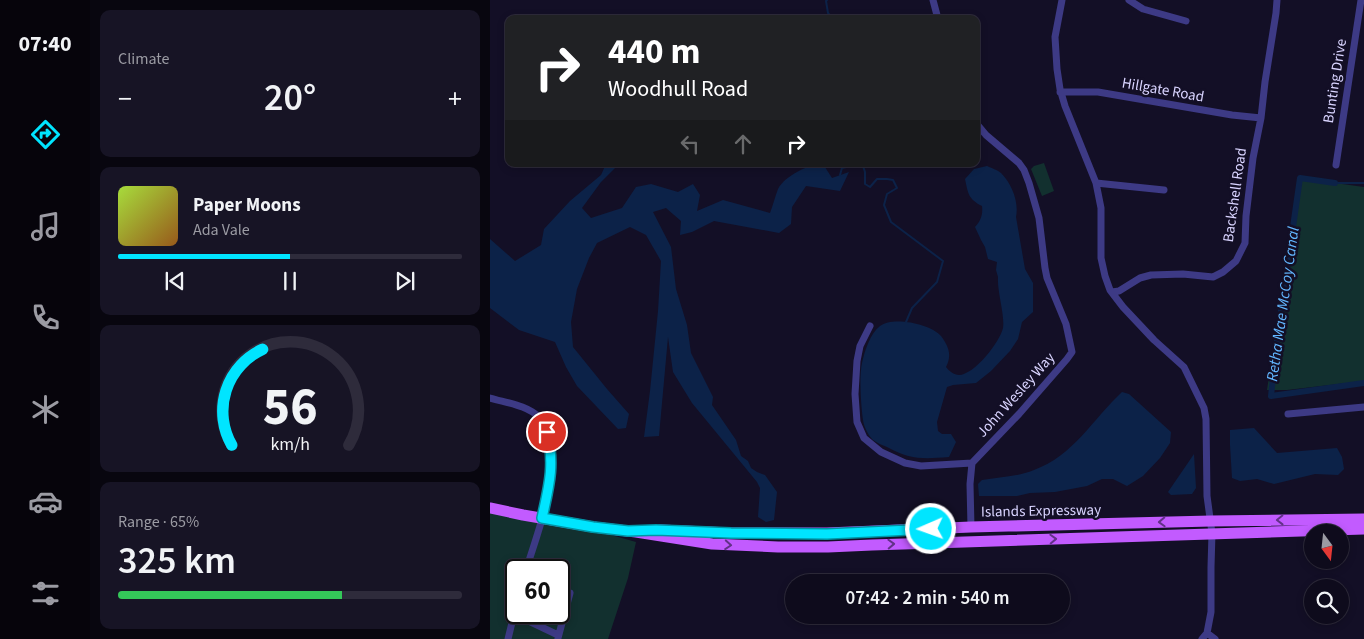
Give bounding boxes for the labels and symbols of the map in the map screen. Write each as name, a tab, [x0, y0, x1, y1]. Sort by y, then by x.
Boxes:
street label: Bunting Drive	[1318, 37, 1352, 125]
street label: Hillgate Road	[1120, 72, 1206, 108]
street label: Backshell Road	[1218, 146, 1252, 244]
water label: Retha Mae McCoy Canal	[1261, 225, 1305, 383]
street label: John Wesley Way	[972, 348, 1060, 442]
pin	[526, 411, 568, 453]
street label: Islands Expressway	[981, 499, 1101, 523]
position arrow	[904, 502, 956, 554]
one-way arrow	[1276, 515, 1284, 525]
one-way arrow	[1158, 517, 1166, 528]
north arrow	[1304, 524, 1349, 569]
one-way arrow	[1049, 534, 1057, 545]
one-way arrow	[887, 539, 895, 549]
one-way arrow	[725, 540, 733, 551]
speed limit sign: 60	[505, 559, 570, 624]

